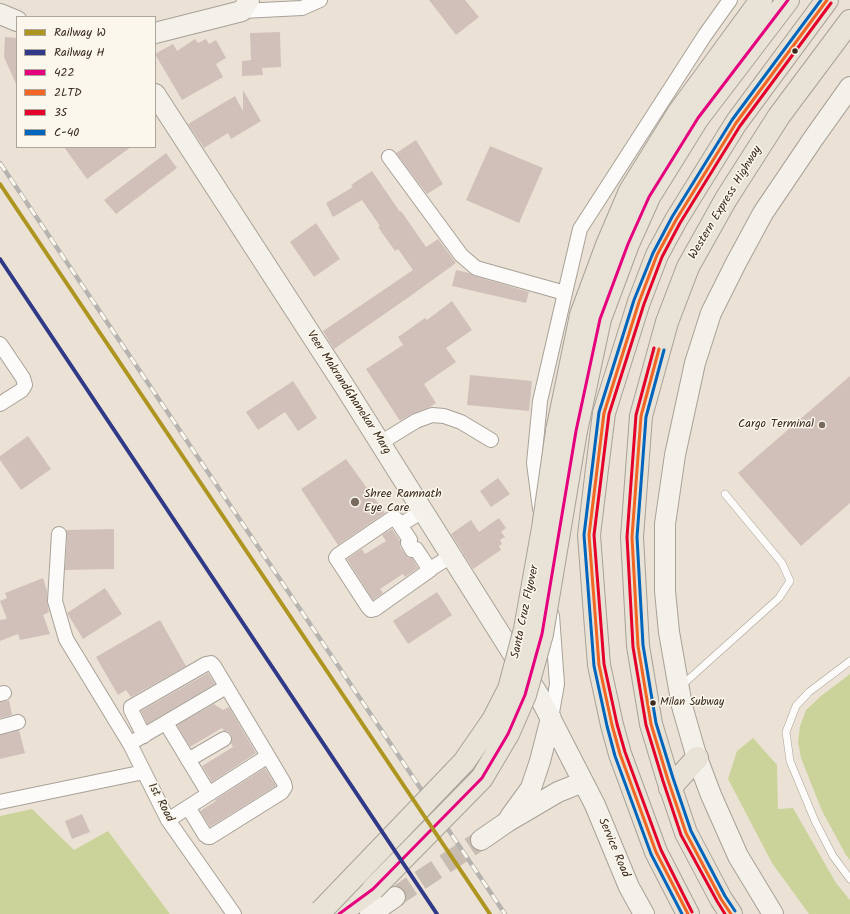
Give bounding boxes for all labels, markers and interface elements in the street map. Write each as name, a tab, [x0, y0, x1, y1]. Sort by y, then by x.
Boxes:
legend	[16, 16, 156, 148]
text: Railway W	[54, 23, 106, 42]
text: Railway H	[54, 43, 105, 62]
unlabelled marker	[790, 46, 800, 56]
text: 422	[54, 63, 75, 82]
text: 2LTD	[54, 83, 82, 102]
text: 35	[54, 103, 67, 122]
text: C-40	[54, 123, 79, 142]
street label: Western Express Highway	[686, 144, 766, 262]
street label: Veer MakrandGhanekar Marg	[303, 328, 393, 458]
place label: Cargo Terminal	[738, 418, 814, 432]
marker: Cargo Terminal	[817, 420, 827, 430]
place label: Shree Ramnath Eye Care	[364, 488, 442, 516]
marker: Shree Ramnath Eye Care	[349, 496, 361, 508]
street label: Santa Cruz Flyover	[509, 564, 543, 660]
place label: Milan Subway	[660, 696, 724, 710]
marker: Milan Subway	[648, 698, 658, 708]
street label: 1st Road	[144, 781, 176, 825]
street label: Service Road	[594, 816, 632, 880]

